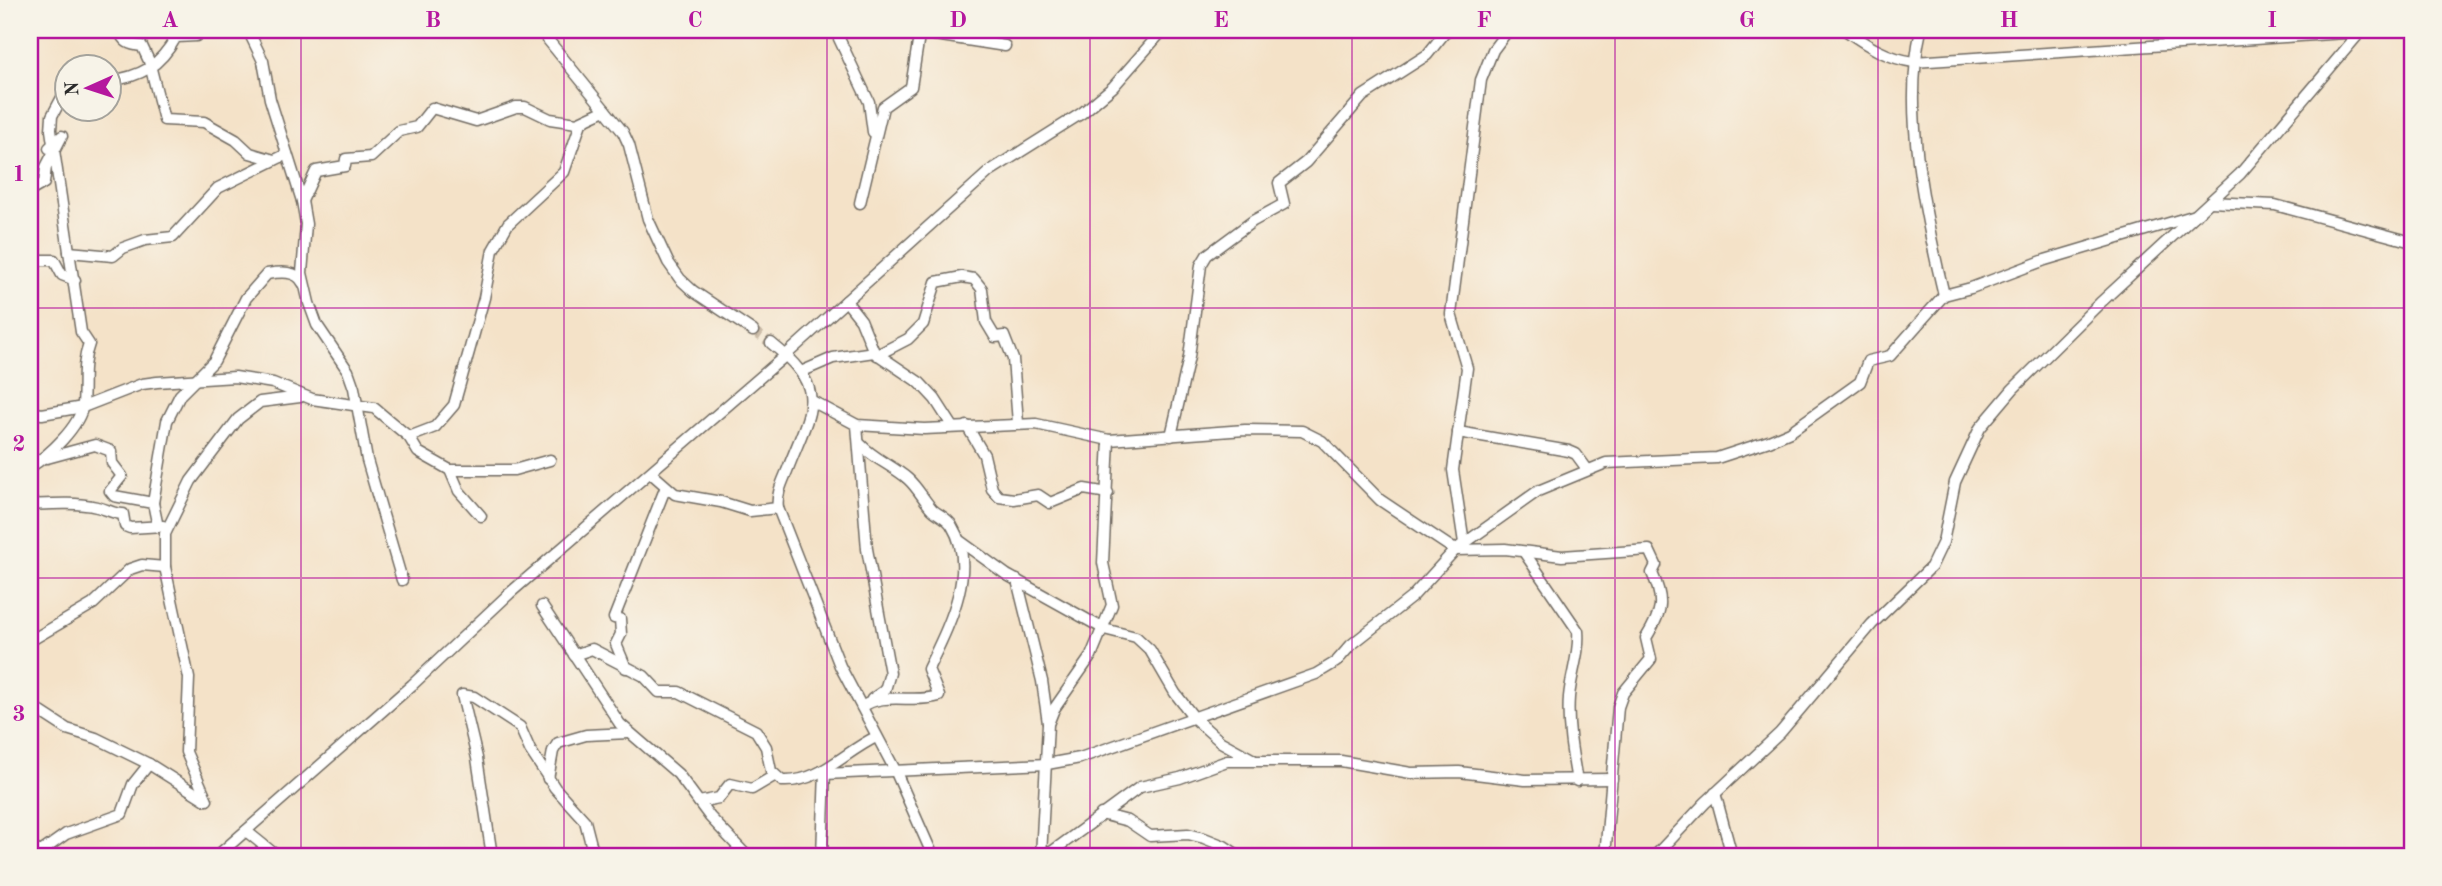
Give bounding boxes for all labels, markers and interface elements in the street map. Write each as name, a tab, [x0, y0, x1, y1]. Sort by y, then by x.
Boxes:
text: A	[161, 9, 179, 32]
text: B	[425, 9, 441, 32]
text: C	[687, 9, 703, 32]
text: D	[949, 9, 967, 32]
text: E	[1213, 9, 1229, 32]
text: F	[1476, 9, 1492, 32]
text: G	[1739, 9, 1755, 32]
text: H	[2000, 9, 2018, 32]
text: I	[2267, 9, 2277, 32]
north arrow	[52, 52, 122, 122]
text: N	[64, 81, 83, 97]
text: 1	[12, 163, 26, 186]
text: 2	[12, 433, 26, 456]
text: 3	[12, 703, 26, 726]

